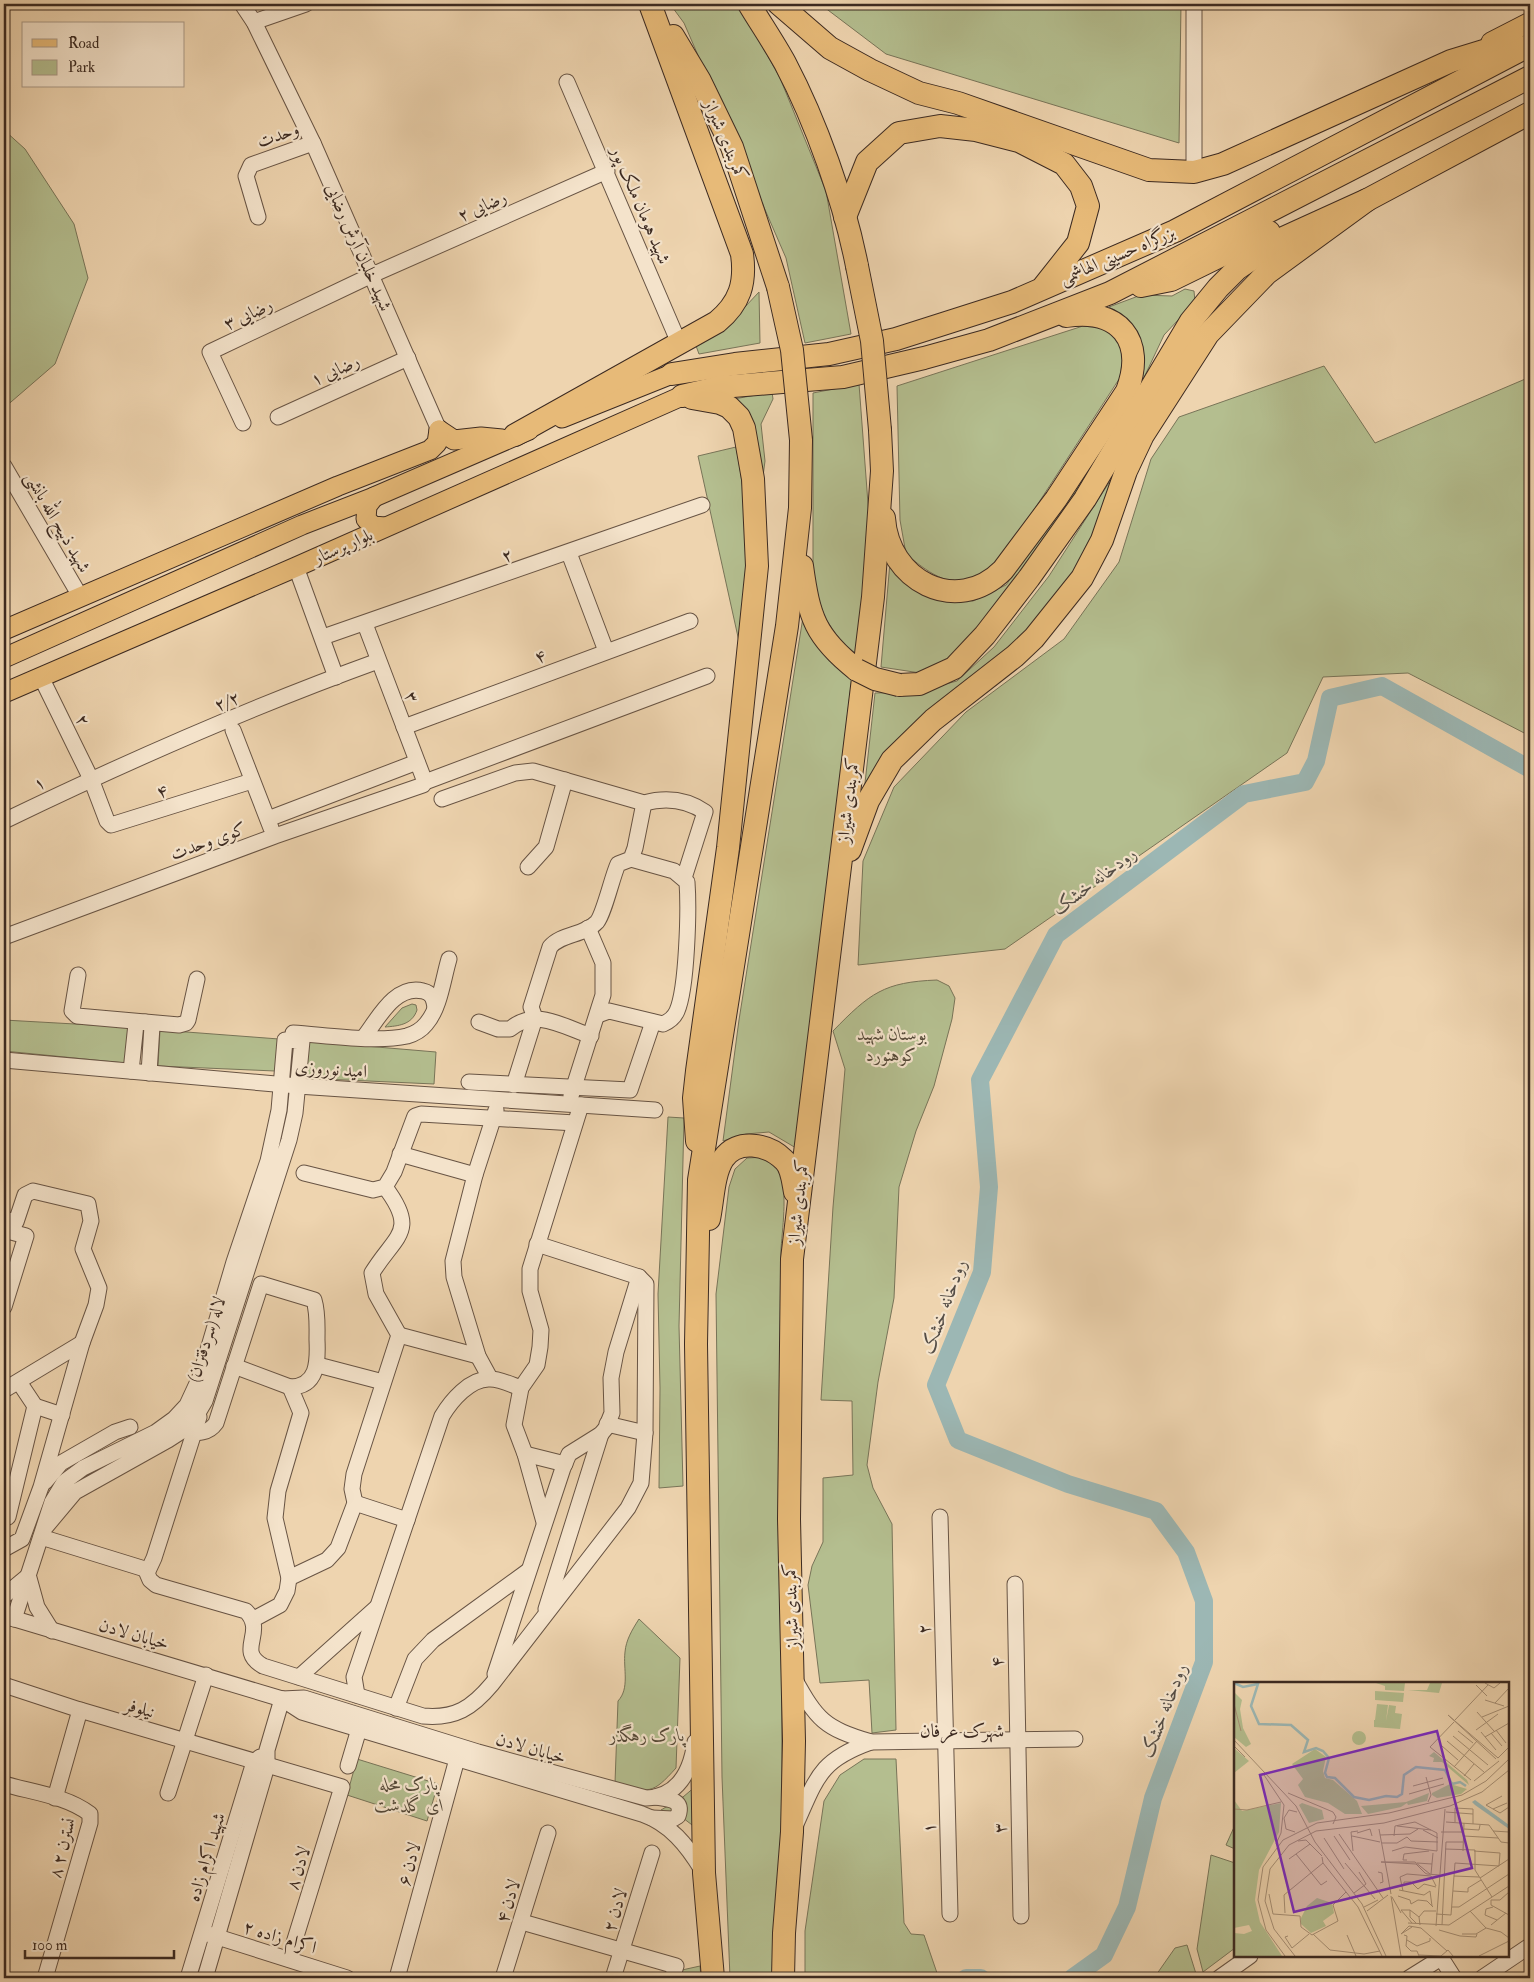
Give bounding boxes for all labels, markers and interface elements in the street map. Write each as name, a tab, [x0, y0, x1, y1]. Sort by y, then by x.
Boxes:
legend	[22, 22, 185, 88]
text: Road	[68, 34, 100, 53]
text: Park	[68, 58, 95, 77]
street label: کمربندی شیراز	[697, 94, 753, 184]
street label: وحدت	[254, 118, 302, 153]
street label: شهید هومان ملک پور	[604, 141, 676, 268]
street label: شهید خلبان آرش رضایی	[320, 179, 397, 315]
street label: رضایی ۲	[454, 185, 510, 227]
street label: بزرگراه حسینی الهاشمی	[1056, 220, 1179, 291]
street label: رضایی ۳	[220, 293, 276, 336]
street label: رضایی ۱	[307, 349, 363, 391]
street label: شهید ذبیح الله بانشی	[16, 466, 98, 579]
street label: بلوار پرستار	[308, 523, 377, 571]
street label: ۲	[498, 543, 516, 568]
street label: ۴	[531, 644, 549, 669]
street label: ۲/۲	[211, 686, 243, 717]
street label: ۳	[399, 688, 424, 706]
street label: ۲	[70, 710, 95, 730]
street label: کمربندی شیراز	[832, 756, 865, 846]
street label: ۱	[29, 771, 49, 796]
street label: ۴	[154, 779, 171, 804]
street label: کوی وحدت	[167, 817, 249, 866]
water label: رودخانه خشک	[1048, 841, 1141, 920]
park label: بوستان شهید کوهنورد	[857, 1023, 927, 1067]
street label: امید نوروزی	[294, 1055, 368, 1084]
street label: کمربندی شیراز	[782, 1158, 814, 1248]
water label: رودخانه خشک	[916, 1256, 972, 1357]
street label: لاله (سردفتران)	[182, 1293, 231, 1385]
street label: کمربندی شیراز	[779, 1563, 805, 1651]
street label: خیابان لادن	[96, 1614, 172, 1655]
street label: ۲	[913, 1624, 936, 1634]
street label: ۴	[986, 1657, 1009, 1667]
water label: رودخانه خشک	[1135, 1660, 1193, 1761]
inset map	[1234, 1682, 1509, 1957]
street label: نیلوفر	[120, 1693, 157, 1724]
district label: شهرک عرفان	[920, 1719, 1004, 1744]
park label: پارک رهگذر	[608, 1724, 686, 1748]
street label: خیابان لادن	[493, 1728, 569, 1769]
park label: پارک محله ای گلدشت	[374, 1773, 444, 1817]
street label: شهید اکرام زاده	[182, 1810, 235, 1906]
street label: ۸ نسترن ۲	[44, 1815, 81, 1881]
street label: ۱	[918, 1823, 941, 1833]
street label: ۳	[989, 1823, 1012, 1833]
street label: ۶ لادن	[393, 1840, 426, 1888]
street label: ۸ لادن	[281, 1844, 316, 1893]
street label: ۴ لادن	[491, 1877, 526, 1926]
street label: ۲ لادن	[598, 1886, 633, 1935]
street label: ۲ اکرام زاده	[239, 1916, 319, 1963]
scale bar	[25, 1927, 174, 1959]
text: 100 m	[32, 1936, 68, 1955]

